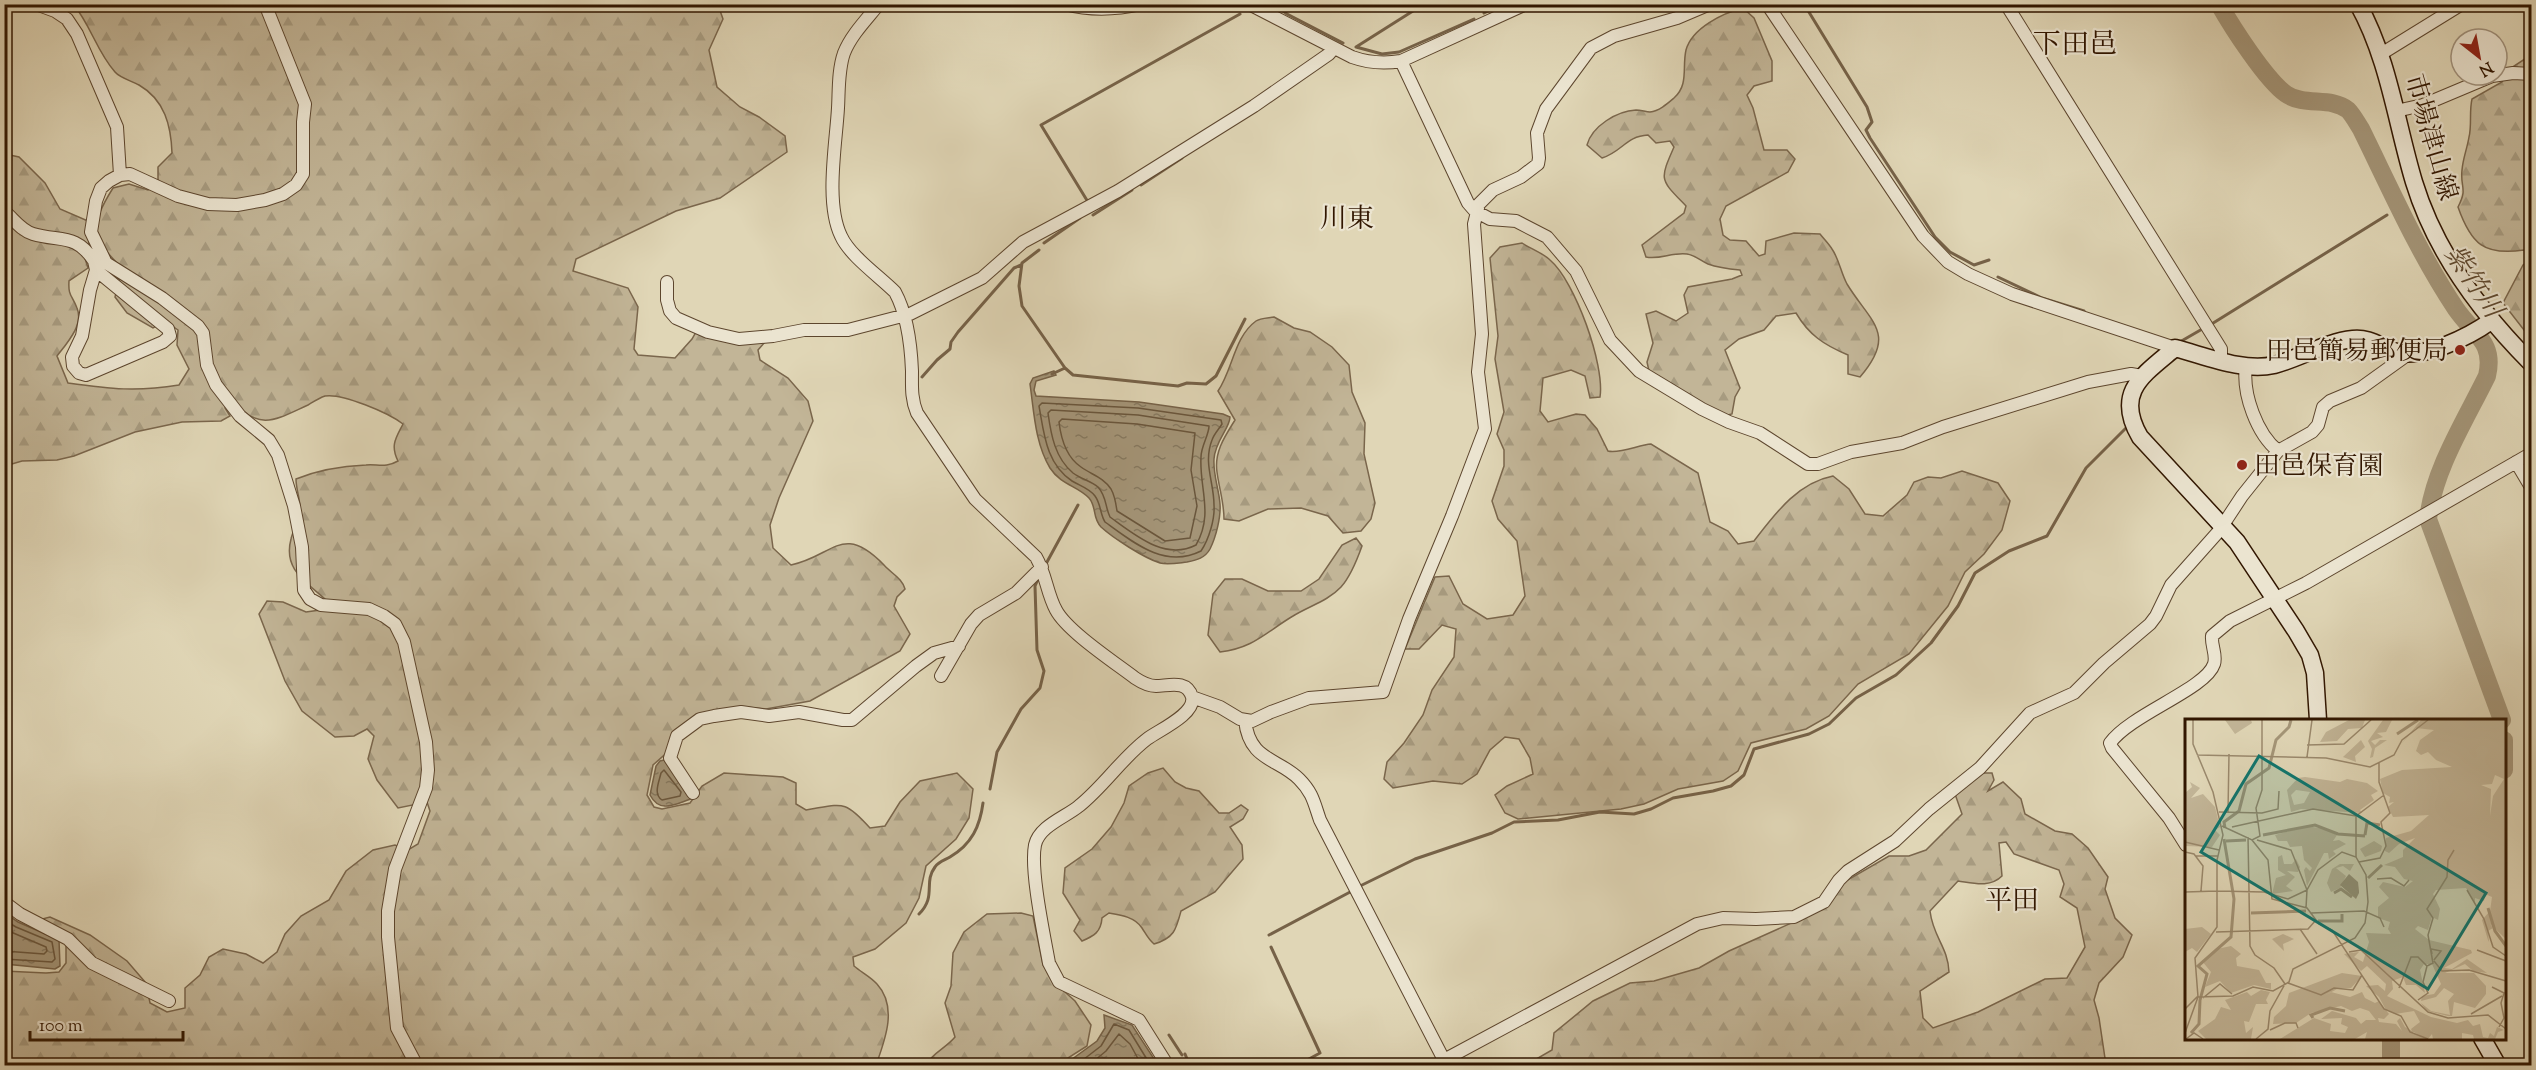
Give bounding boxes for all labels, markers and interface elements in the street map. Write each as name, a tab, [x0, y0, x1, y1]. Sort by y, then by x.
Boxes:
district label: 下田邑	[2033, 26, 2117, 66]
north arrow	[2449, 27, 2509, 87]
text: N	[2474, 55, 2497, 81]
street label: 市場津山線	[2394, 70, 2465, 205]
district label: 川東	[1320, 201, 1374, 240]
water label: 紫竹川	[2433, 238, 2512, 329]
place label: 田邑簡易郵便局	[2266, 334, 2448, 371]
marker: 田邑簡易郵便局	[2453, 343, 2467, 357]
place label: 田邑保育園	[2254, 449, 2384, 486]
marker: 田邑保育園	[2235, 458, 2249, 472]
inset map	[2185, 719, 2506, 1040]
district label: 平田	[1985, 883, 2039, 922]
scale bar	[30, 1004, 183, 1042]
text: 100 m	[39, 1014, 83, 1040]

